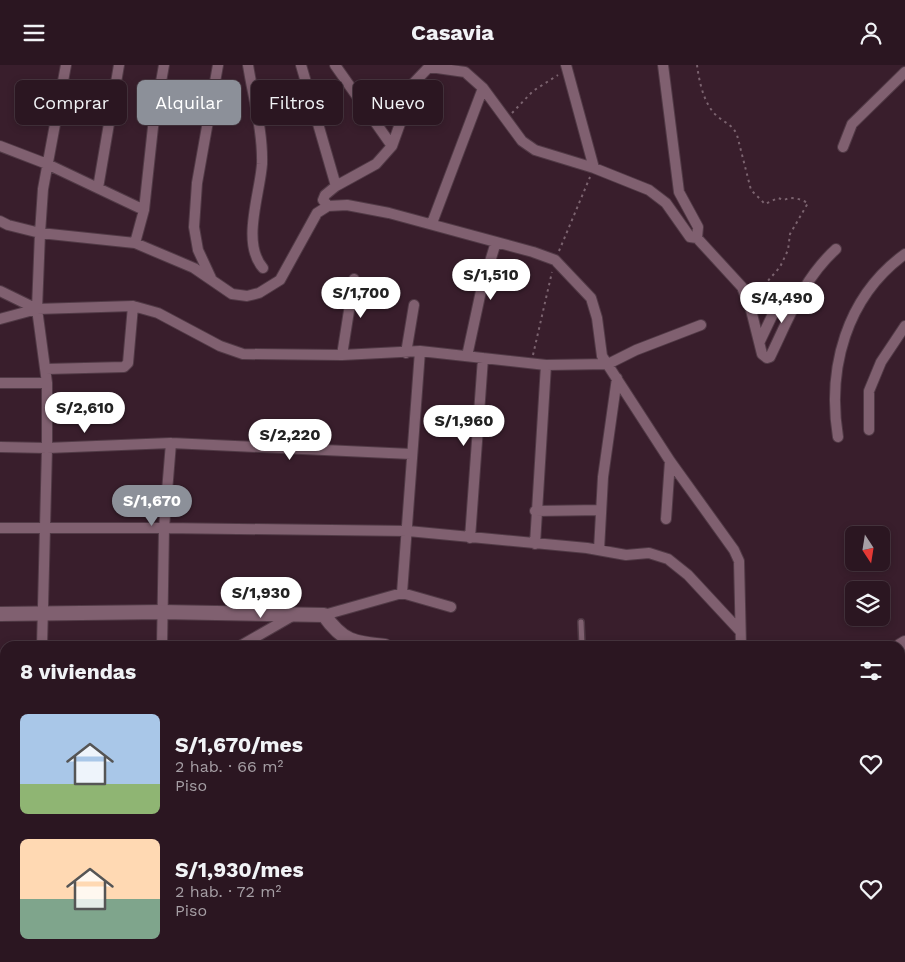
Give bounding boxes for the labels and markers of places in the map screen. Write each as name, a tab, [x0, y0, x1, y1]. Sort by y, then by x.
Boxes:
pin: S/1,510	[445, 259, 537, 301]
pin: S/1,700	[315, 277, 407, 319]
pin: S/4,490	[736, 281, 828, 324]
pin: S/2,610	[39, 391, 131, 434]
pin: S/1,960	[418, 405, 510, 447]
pin: S/2,220	[244, 419, 336, 461]
pin: S/1,670	[106, 485, 198, 527]
pin: S/1,930	[215, 577, 307, 619]

